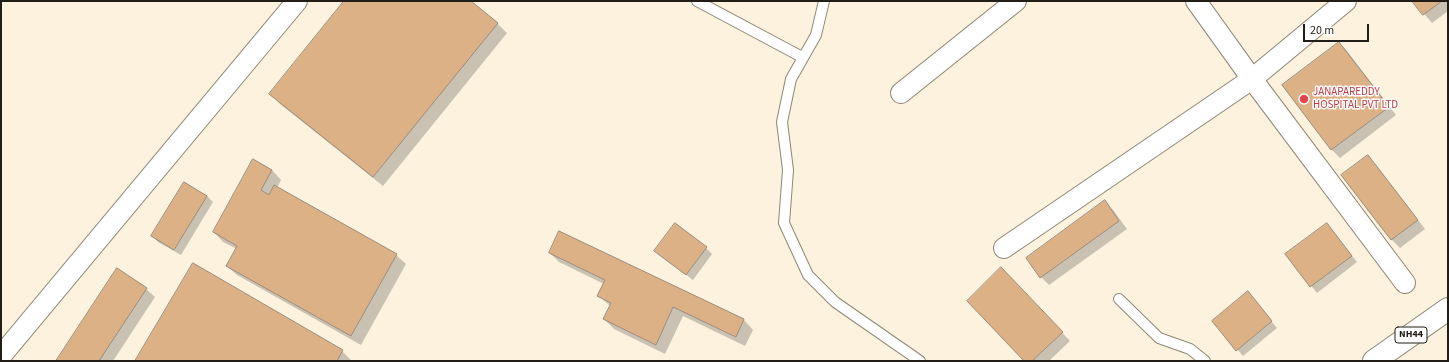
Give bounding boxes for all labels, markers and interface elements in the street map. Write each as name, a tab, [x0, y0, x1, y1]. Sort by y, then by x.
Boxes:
scale bar	[1305, 16, 1371, 42]
text: 20 m	[1310, 22, 1334, 39]
place label: JANAPAREDDY HOSPITAL PVT LTD	[1313, 86, 1398, 112]
marker: JANAPAREDDY HOSPITAL PVT LTD	[1298, 93, 1310, 105]
road number: NH44	[1395, 327, 1427, 343]

